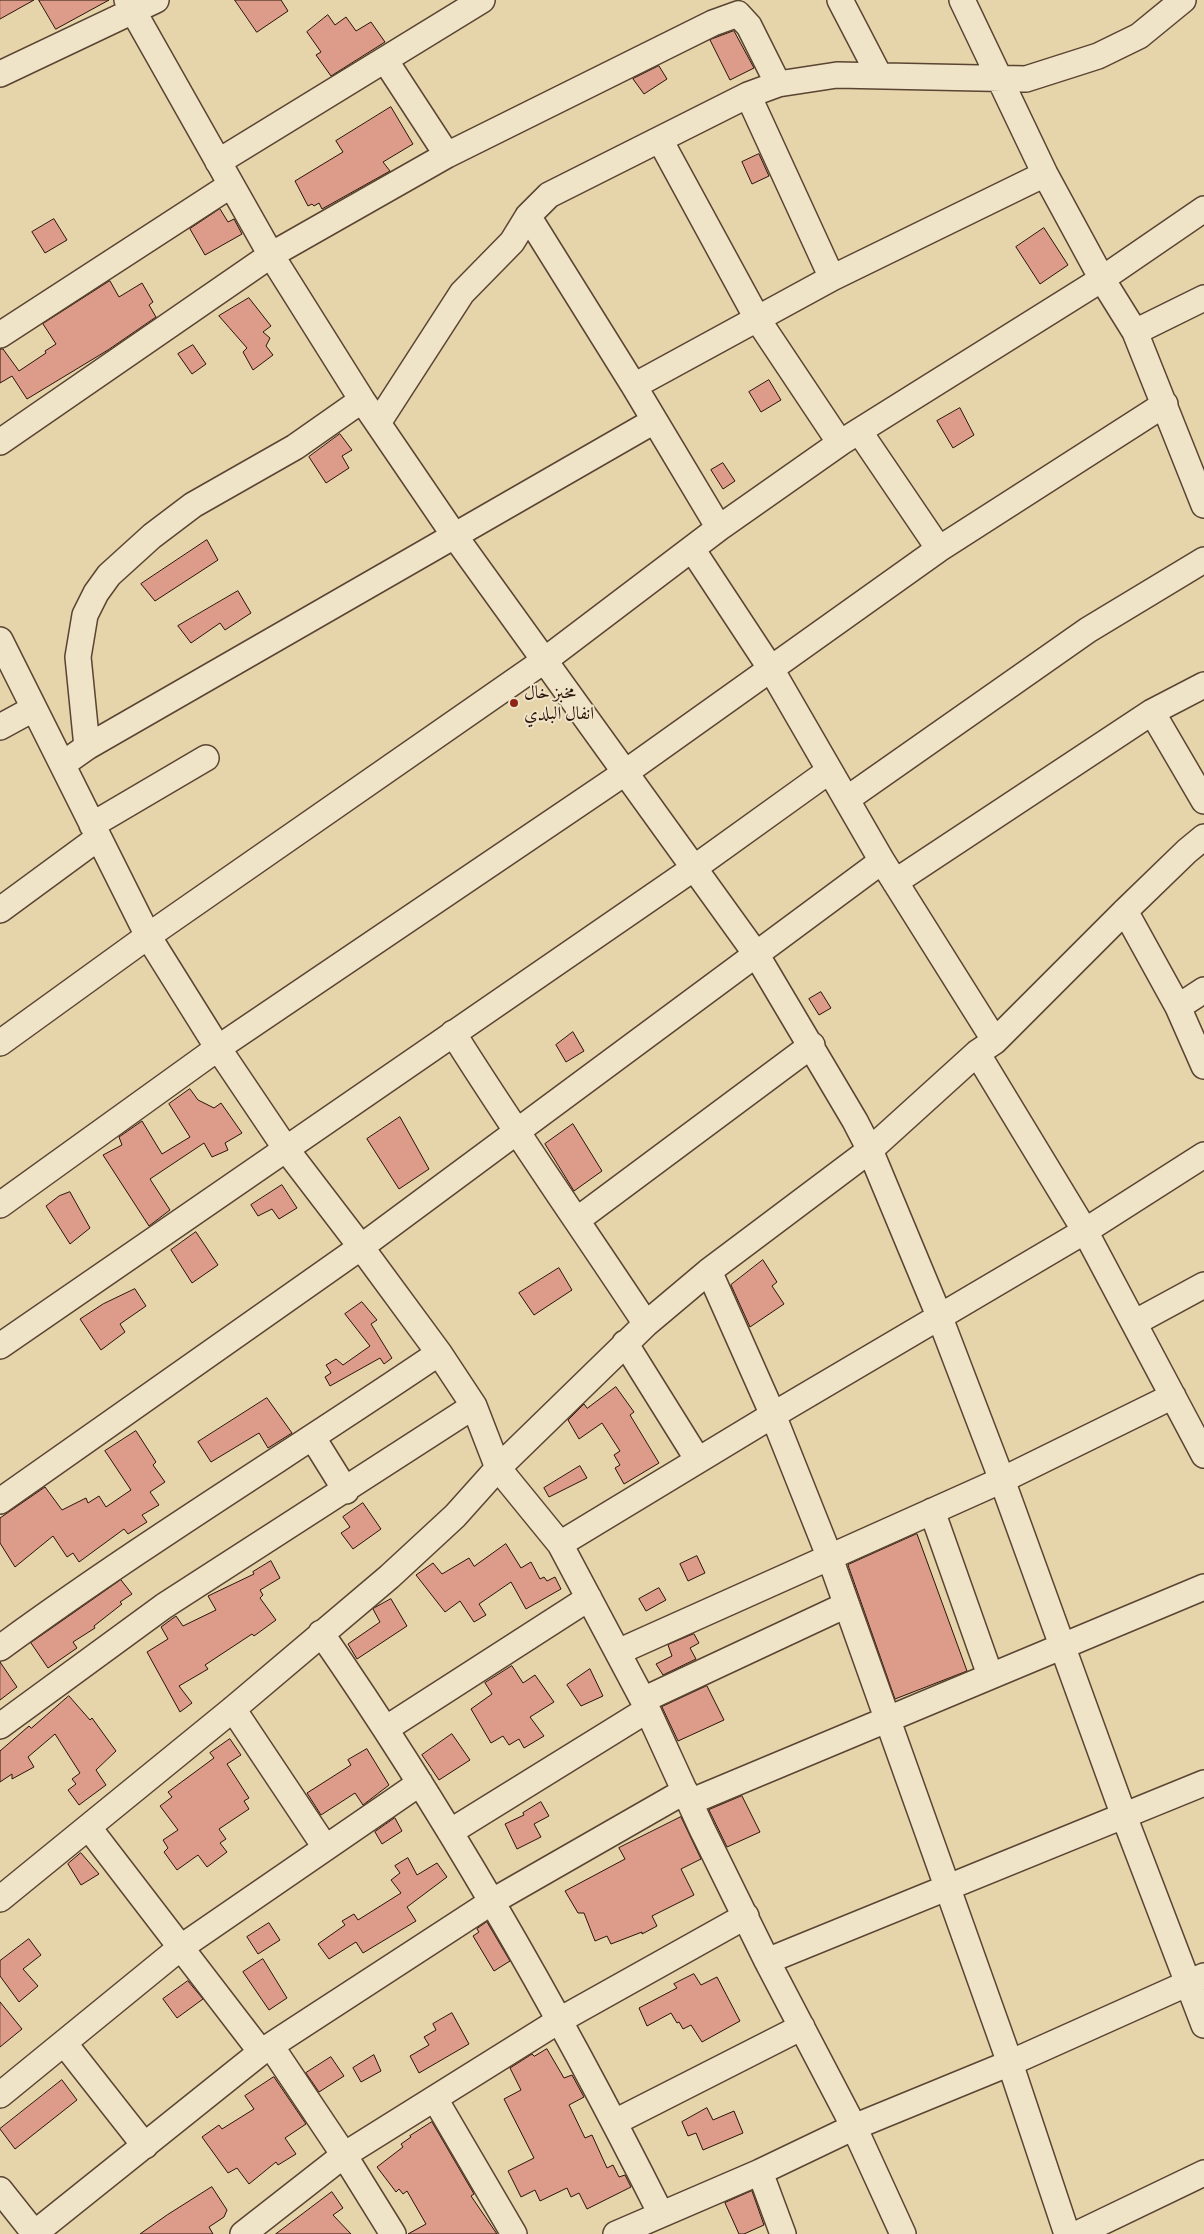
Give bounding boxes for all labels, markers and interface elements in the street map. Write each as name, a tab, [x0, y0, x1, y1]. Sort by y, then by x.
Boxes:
place label: مخبز خال انفال البلدي	[524, 682, 594, 724]
marker: مخبز خال انفال البلدي	[508, 697, 520, 709]

